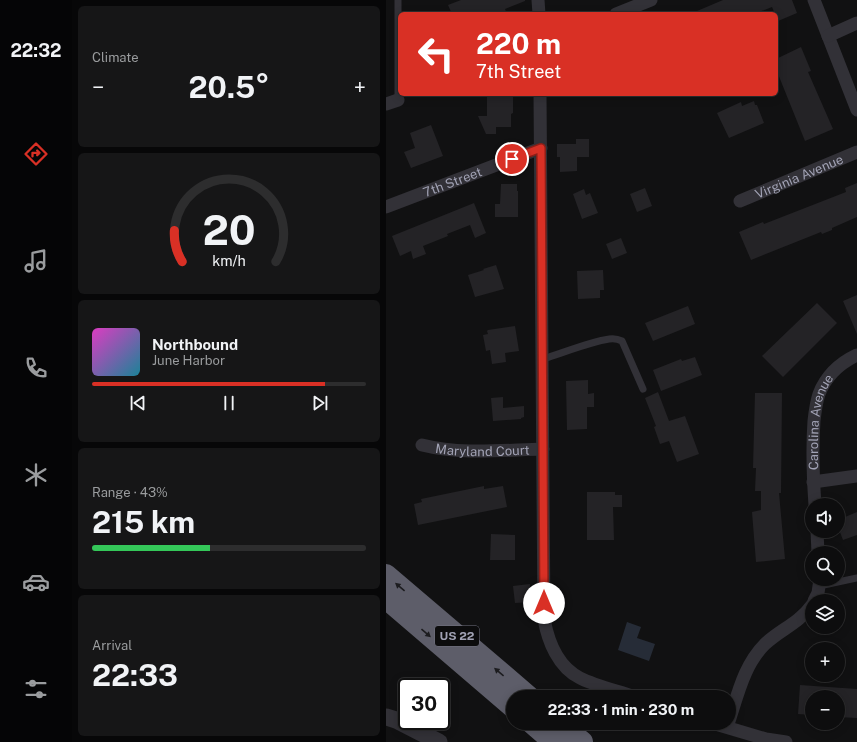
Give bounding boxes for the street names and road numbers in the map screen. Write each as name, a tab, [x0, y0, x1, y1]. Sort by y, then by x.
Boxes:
street label: Virginia Avenue	[753, 152, 846, 202]
street label: 7th Street	[421, 164, 484, 200]
street label: Carolina Avenue	[806, 371, 836, 470]
street label: Maryland Court	[434, 441, 530, 459]
road number: US 22	[435, 626, 479, 646]

